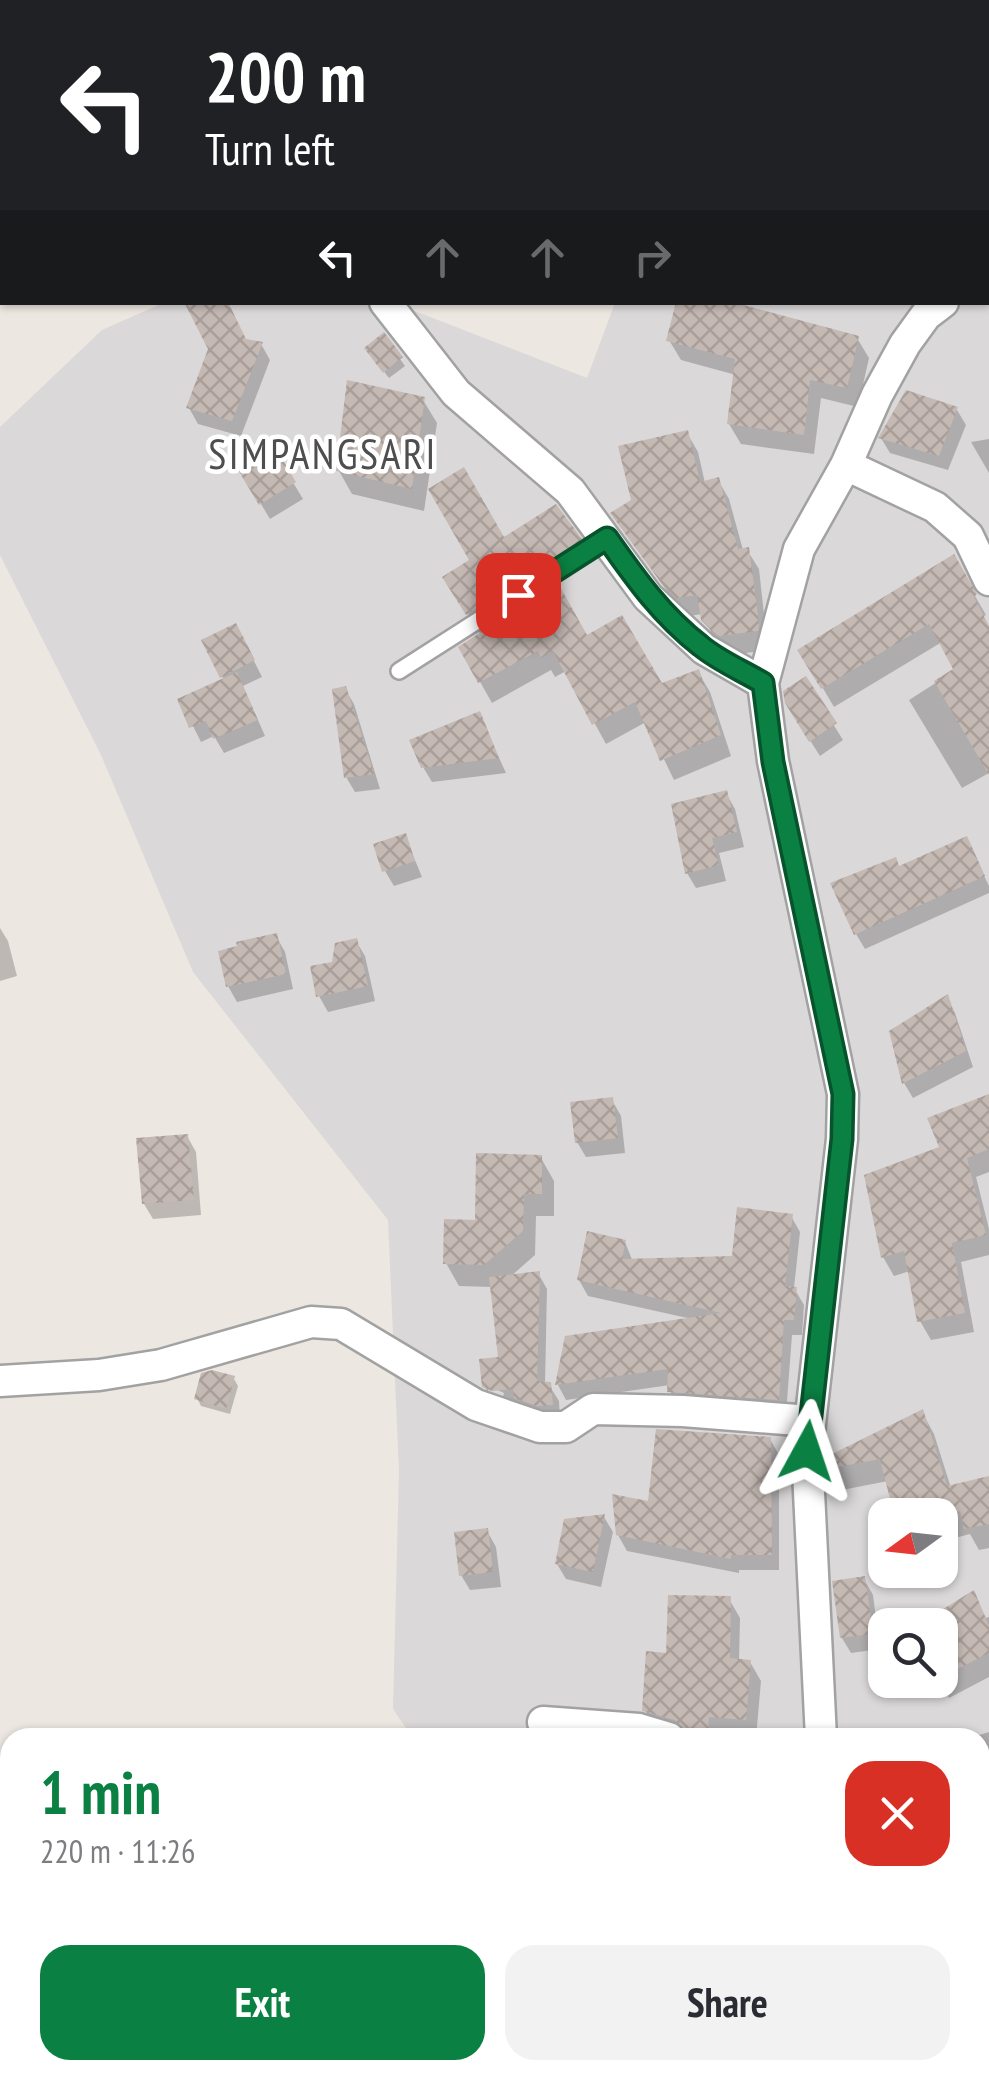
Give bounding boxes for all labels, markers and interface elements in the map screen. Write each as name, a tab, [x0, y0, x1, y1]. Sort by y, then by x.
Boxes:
text: 200 m	[205, 31, 366, 121]
icon: left	[40, 40, 170, 170]
text: Turn left	[205, 119, 335, 177]
icon: left	[310, 230, 365, 285]
icon: ahead	[415, 230, 470, 285]
icon: ahead	[520, 230, 575, 285]
icon: right	[625, 230, 680, 285]
district label: SIMPANGSARI	[208, 426, 438, 481]
pin	[476, 553, 561, 638]
icon: arrive	[491, 568, 546, 623]
position arrow	[755, 1399, 859, 1503]
north arrow	[868, 1498, 958, 1588]
map controls	[868, 1498, 958, 1698]
button: search	[868, 1608, 958, 1698]
text: 1 min	[40, 1753, 161, 1831]
button: close	[845, 1761, 950, 1866]
text: 220 m · 11:26	[40, 1830, 195, 1872]
button: Exit	[40, 1945, 485, 2060]
button: Share	[505, 1945, 950, 2060]

